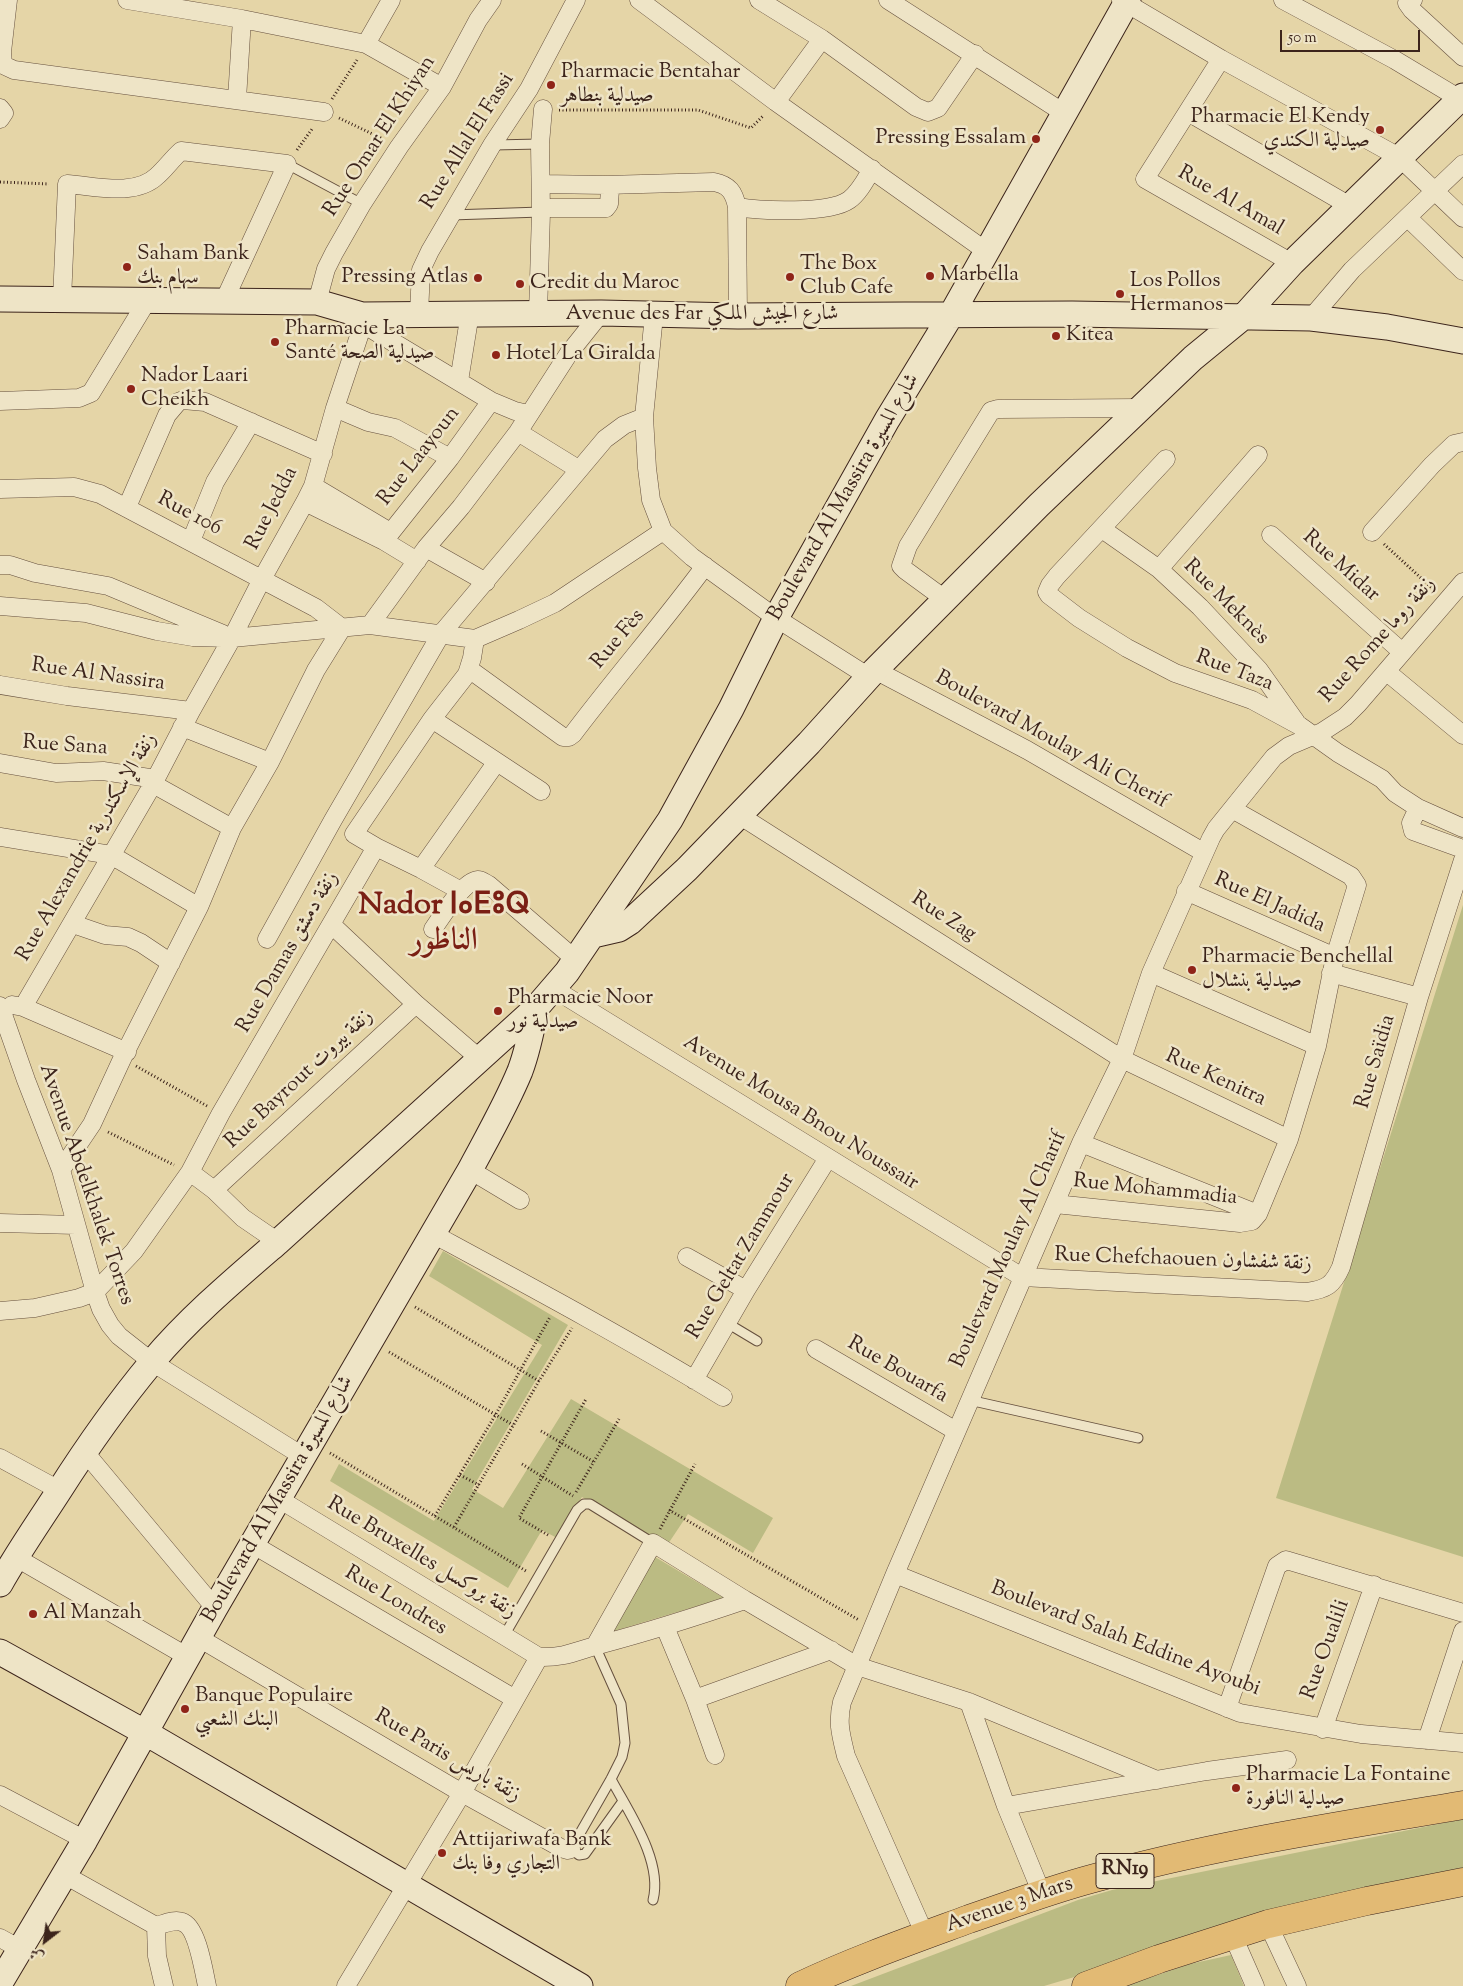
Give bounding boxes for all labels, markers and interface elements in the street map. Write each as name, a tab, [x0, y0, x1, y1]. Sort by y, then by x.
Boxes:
scale bar	[1283, 20, 1423, 52]
text: 50 m	[1288, 28, 1317, 49]
street label: Rue Omar El Khiyan	[320, 52, 442, 222]
place label: Pharmacie Bentahar صيدلية بنطاهر	[561, 60, 740, 110]
street label: Rue Allal El Fassi	[417, 69, 521, 215]
marker: Pharmacie Bentahar صيدلية بنطاهر	[545, 79, 557, 91]
place label: Pharmacie El Kendy صيدلية الكندي	[1191, 105, 1370, 155]
marker: Pharmacie El Kendy صيدلية الكندي	[1374, 124, 1386, 136]
place label: Pressing Essalam	[876, 126, 1026, 152]
marker: Pressing Essalam	[1030, 133, 1042, 145]
street label: Rue Al Amal	[1173, 162, 1287, 242]
place label: Saham Bank سهام بنك	[137, 242, 250, 292]
place label: The Box Club Cafe	[800, 252, 893, 302]
marker: Saham Bank سهام بنك	[121, 261, 133, 273]
place label: Marbella	[940, 263, 1019, 289]
place label: Pressing Atlas	[342, 265, 468, 291]
place label: Los Pollos Hermanos	[1130, 269, 1223, 319]
marker: Marbella	[924, 270, 936, 282]
place label: Credit du Maroc	[530, 271, 679, 297]
marker: The Box Club Cafe	[784, 271, 796, 283]
marker: Pressing Atlas	[472, 272, 484, 284]
marker: Credit du Maroc	[514, 278, 526, 290]
marker: Los Pollos Hermanos	[1114, 288, 1126, 300]
street label: Avenue des Far شارع الجيش الملكي	[565, 302, 839, 328]
place label: Pharmacie La Santé صيدلية الصحة	[285, 317, 434, 367]
place label: Kitea	[1066, 323, 1114, 349]
marker: Kitea	[1050, 330, 1062, 342]
marker: Pharmacie La Santé صيدلية الصحة	[269, 336, 281, 348]
place label: Hotel La Giralda	[506, 342, 656, 368]
marker: Hotel La Giralda	[490, 349, 502, 361]
place label: Nador Laari Cheikh	[141, 364, 248, 414]
street label: Boulevard Al Massira شارع المسيرة	[764, 370, 926, 626]
marker: Nador Laari Cheikh	[125, 383, 137, 395]
street label: Rue Laayoun	[374, 403, 466, 511]
street label: Rue Jedda	[241, 463, 305, 555]
street label: Rue 106	[152, 488, 226, 542]
street label: Rue Midar	[1296, 526, 1384, 608]
street label: Rue Meknès	[1177, 555, 1273, 651]
street label: Rue Rome زنقة روما	[1316, 573, 1442, 709]
street label: Rue Fès	[587, 605, 651, 675]
street label: Rue Taza	[1192, 646, 1276, 698]
street label: Rue Al Nassira	[30, 654, 166, 698]
street label: Boulevard Moulay Ali Cherif	[930, 666, 1172, 816]
street label: Rue Alexandrie زنقة الإسكندرية	[12, 730, 164, 966]
street label: Rue Sana	[22, 731, 108, 763]
street label: Rue Damas زنقة دمشق	[233, 868, 345, 1038]
street label: Rue El Jadida	[1210, 868, 1328, 940]
street label: Rue Zag	[906, 888, 980, 948]
district label: Nador ⵏⴰⴹⵓⵕ الناظور	[358, 889, 530, 962]
place label: Pharmacie Benchellal صيدلية بنشلال	[1202, 945, 1393, 995]
marker: Pharmacie Benchellal صيدلية بنشلال	[1186, 964, 1198, 976]
place label: Pharmacie Noor صيدلية نور	[508, 986, 653, 1036]
street label: Rue Bayrout زنقة بيروت	[221, 1005, 379, 1155]
marker: Pharmacie Noor صيدلية نور	[492, 1005, 504, 1017]
street label: Rue Saïdia	[1352, 1012, 1402, 1112]
street label: Avenue Mousa Bnou Noussair	[678, 1031, 922, 1197]
street label: Rue Kenitra	[1161, 1045, 1269, 1113]
street label: Avenue Abdelkhalek Torres	[32, 1061, 138, 1309]
street label: Boulevard Moulay Al Charif	[946, 1128, 1074, 1372]
street label: Rue Geltat Zammour	[682, 1169, 802, 1345]
street label: Rue Mohammadia	[1072, 1170, 1238, 1212]
street label: Rue Chefchaouen زنقة شفشاون	[1054, 1244, 1312, 1278]
street label: Rue Bouarfa	[842, 1332, 952, 1410]
street label: Boulevard Al Massira شارع المسيرة	[198, 1372, 360, 1628]
street label: Rue Bruxelles زنقة بروكسل	[322, 1492, 520, 1626]
street label: Rue Londres	[339, 1562, 451, 1642]
street label: Boulevard Salah Eddine Ayoubi	[987, 1577, 1263, 1703]
street label: Rue Oualili	[1297, 1597, 1357, 1703]
place label: Al Manzah	[43, 1601, 142, 1627]
marker: Al Manzah	[27, 1608, 39, 1620]
place label: Banque Populaire البنك الشعبي	[195, 1684, 353, 1734]
marker: Banque Populaire البنك الشعبي	[179, 1703, 191, 1715]
street label: Rue Paris زنقة باريس	[369, 1705, 525, 1809]
place label: Pharmacie La Fontaine صيدلية النافورة	[1246, 1763, 1450, 1813]
marker: Pharmacie La Fontaine صيدلية النافورة	[1230, 1782, 1242, 1794]
place label: Attijariwafa Bank التجاري وفا بنك	[452, 1828, 612, 1878]
marker: Attijariwafa Bank التجاري وفا بنك	[436, 1847, 448, 1859]
road number: RN19	[1096, 1854, 1154, 1888]
street label: Avenue 3 Mars	[943, 1873, 1077, 1939]
north arrow	[20, 1916, 70, 1966]
text: ش	[26, 1942, 49, 1966]

